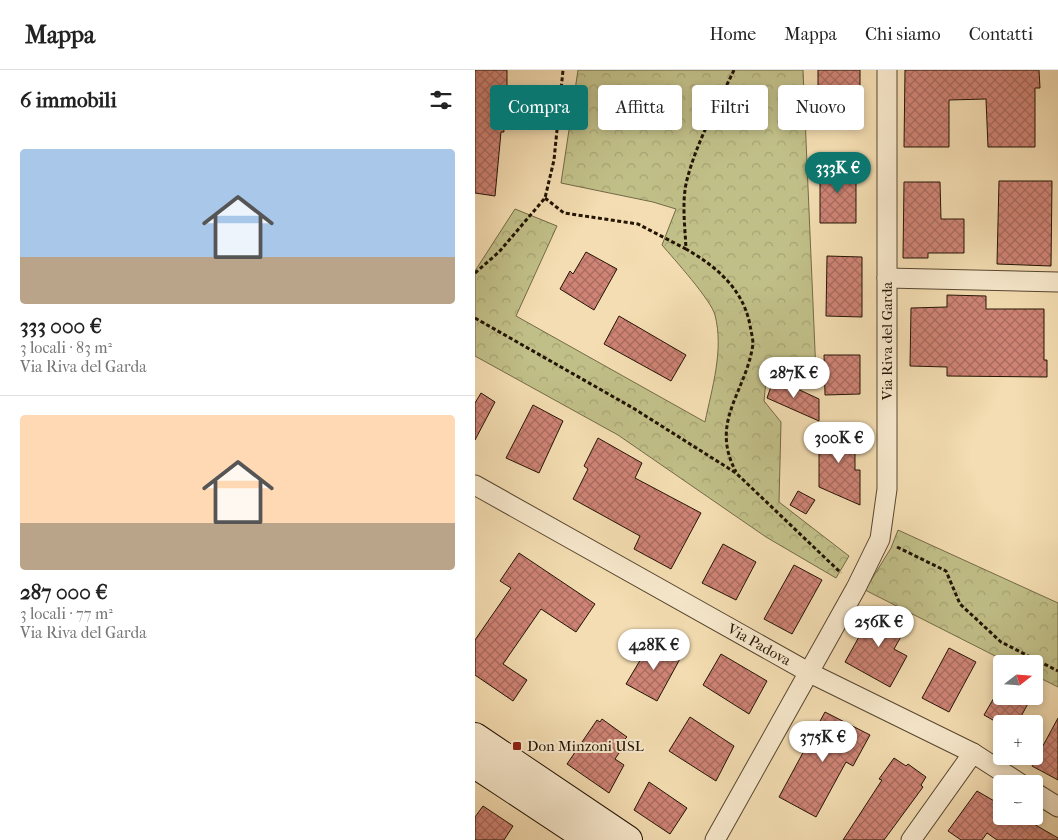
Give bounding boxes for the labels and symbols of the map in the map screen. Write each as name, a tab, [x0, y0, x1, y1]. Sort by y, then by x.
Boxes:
pin: 333K €	[797, 152, 879, 194]
street label: Via Riva del Garda	[878, 281, 896, 401]
pin: 287K €	[753, 356, 835, 399]
pin: 300K €	[798, 422, 880, 464]
pin: 256K €	[838, 606, 920, 648]
street label: Via Padova	[723, 619, 795, 670]
pin: 428K €	[613, 628, 695, 671]
north arrow	[993, 655, 1043, 705]
pin: 375K €	[782, 720, 864, 763]
place label: Don Minzoni USL	[527, 737, 644, 755]
marker: Don Minzoni USL	[511, 740, 523, 752]

